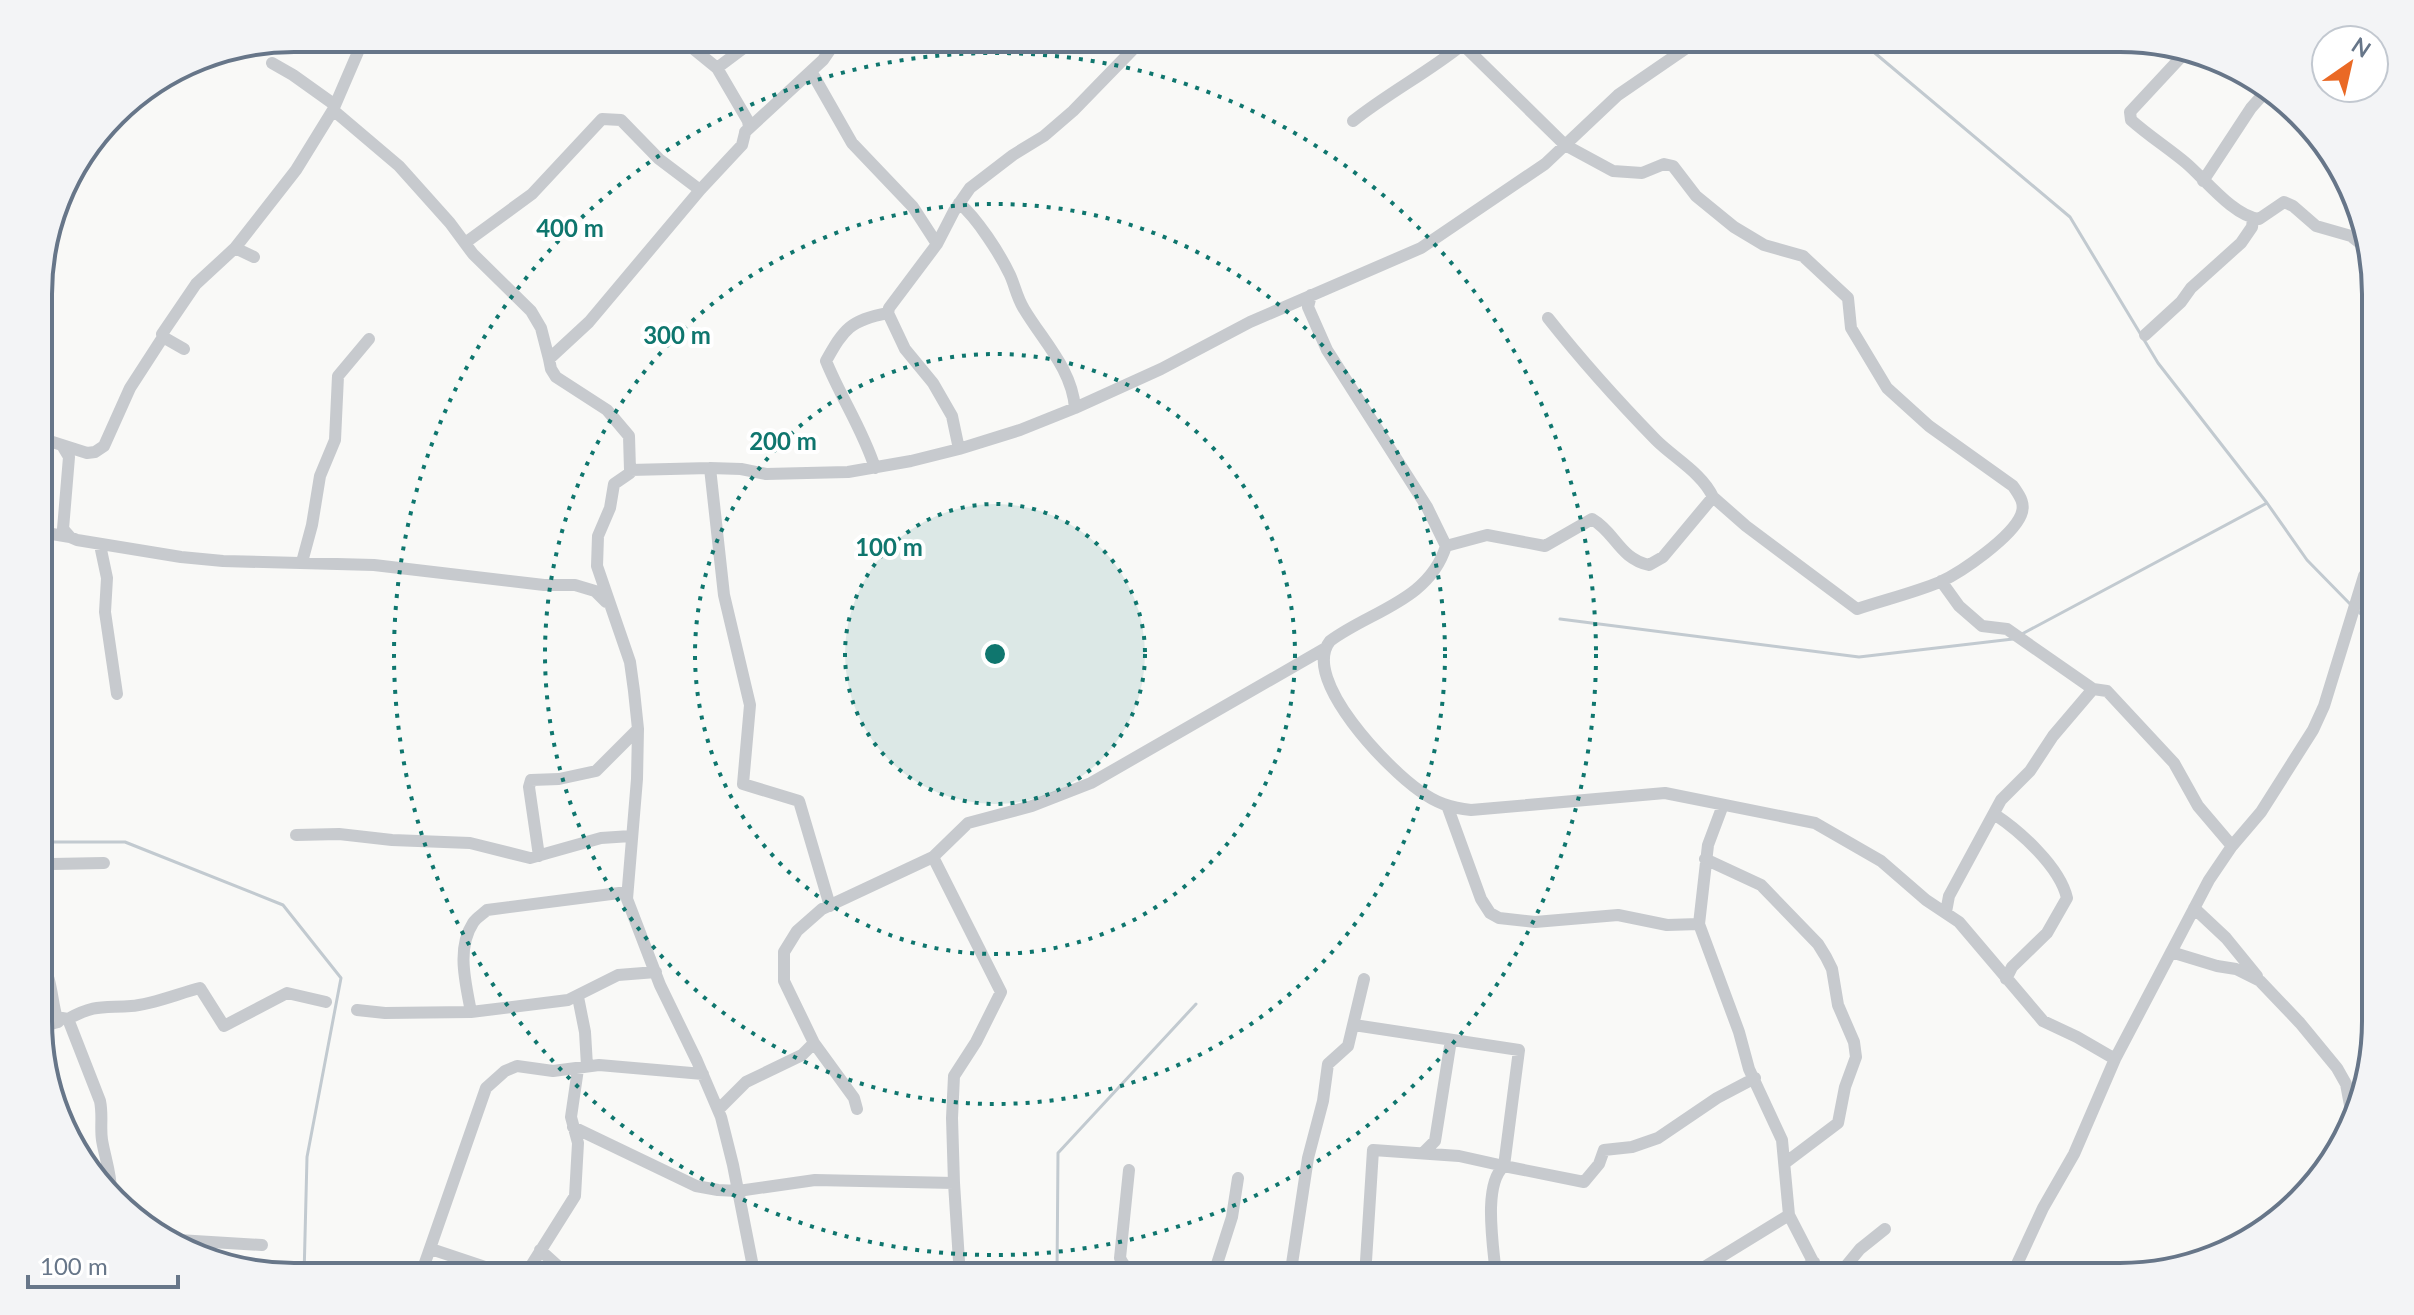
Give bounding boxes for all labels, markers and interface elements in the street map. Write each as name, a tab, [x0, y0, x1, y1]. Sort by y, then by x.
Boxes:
north arrow	[2310, 24, 2390, 104]
text: N	[2347, 31, 2376, 63]
text: 400 m	[536, 213, 604, 242]
text: 300 m	[643, 320, 711, 349]
text: 200 m	[749, 426, 817, 455]
text: 100 m	[855, 532, 923, 561]
centre of rings	[981, 640, 1009, 668]
scale bar	[28, 1239, 178, 1289]
text: 100 m	[40, 1251, 108, 1280]

